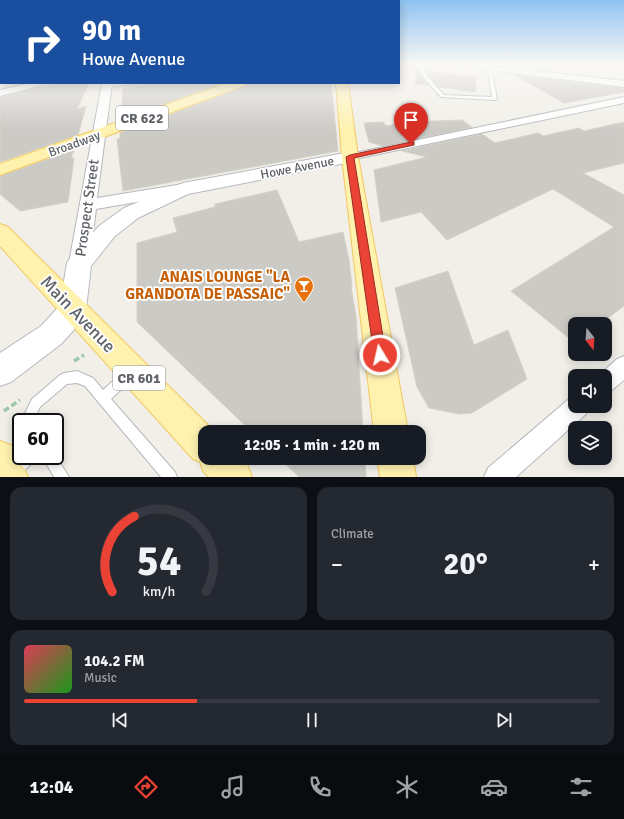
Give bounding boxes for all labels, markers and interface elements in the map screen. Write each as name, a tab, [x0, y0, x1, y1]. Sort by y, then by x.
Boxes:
text: 90 m	[82, 14, 141, 48]
icon: right	[16, 16, 68, 68]
text: Howe Avenue	[82, 48, 185, 70]
pin	[394, 103, 428, 144]
road number: CR 622	[116, 106, 168, 130]
icon: arrive	[400, 109, 422, 131]
street label: Broadway	[46, 127, 103, 161]
street label: Howe Avenue	[259, 153, 335, 183]
street label: Prospect Street	[71, 158, 103, 258]
place label: ANAIS LOUNGE "LA GRANDOTA DE PASSAIC"	[125, 268, 290, 303]
street label: Main Avenue	[36, 271, 120, 357]
bar icon: ANAIS LOUNGE "LA GRANDOTA DE PASSAIC"	[293, 275, 315, 303]
north arrow	[568, 317, 612, 361]
map controls	[568, 317, 612, 465]
position arrow	[359, 334, 401, 376]
road number: CR 601	[113, 366, 165, 390]
button: sound	[568, 369, 612, 413]
speed limit sign: 60	[12, 413, 64, 465]
button: layers	[568, 421, 612, 465]
text: 12:05 · 1 min · 120 m	[244, 436, 380, 454]
text: Climate	[331, 526, 374, 542]
text: 54	[136, 535, 181, 586]
text: 20°	[443, 546, 488, 583]
text: −	[331, 551, 343, 578]
text: +	[588, 551, 600, 578]
text: km/h	[142, 582, 175, 599]
text: 104.2 FM	[84, 652, 145, 670]
text: Music	[84, 670, 117, 686]
icon: previous	[109, 709, 131, 731]
icon: pause	[301, 709, 323, 731]
icon: next	[493, 709, 515, 731]
icon: directions	[132, 773, 160, 801]
icon: music	[219, 773, 247, 801]
icon: phone	[306, 773, 334, 801]
icon: climate	[393, 773, 421, 801]
icon: car	[480, 773, 508, 801]
icon: filters	[567, 773, 595, 801]
text: 12:04	[29, 776, 74, 798]

